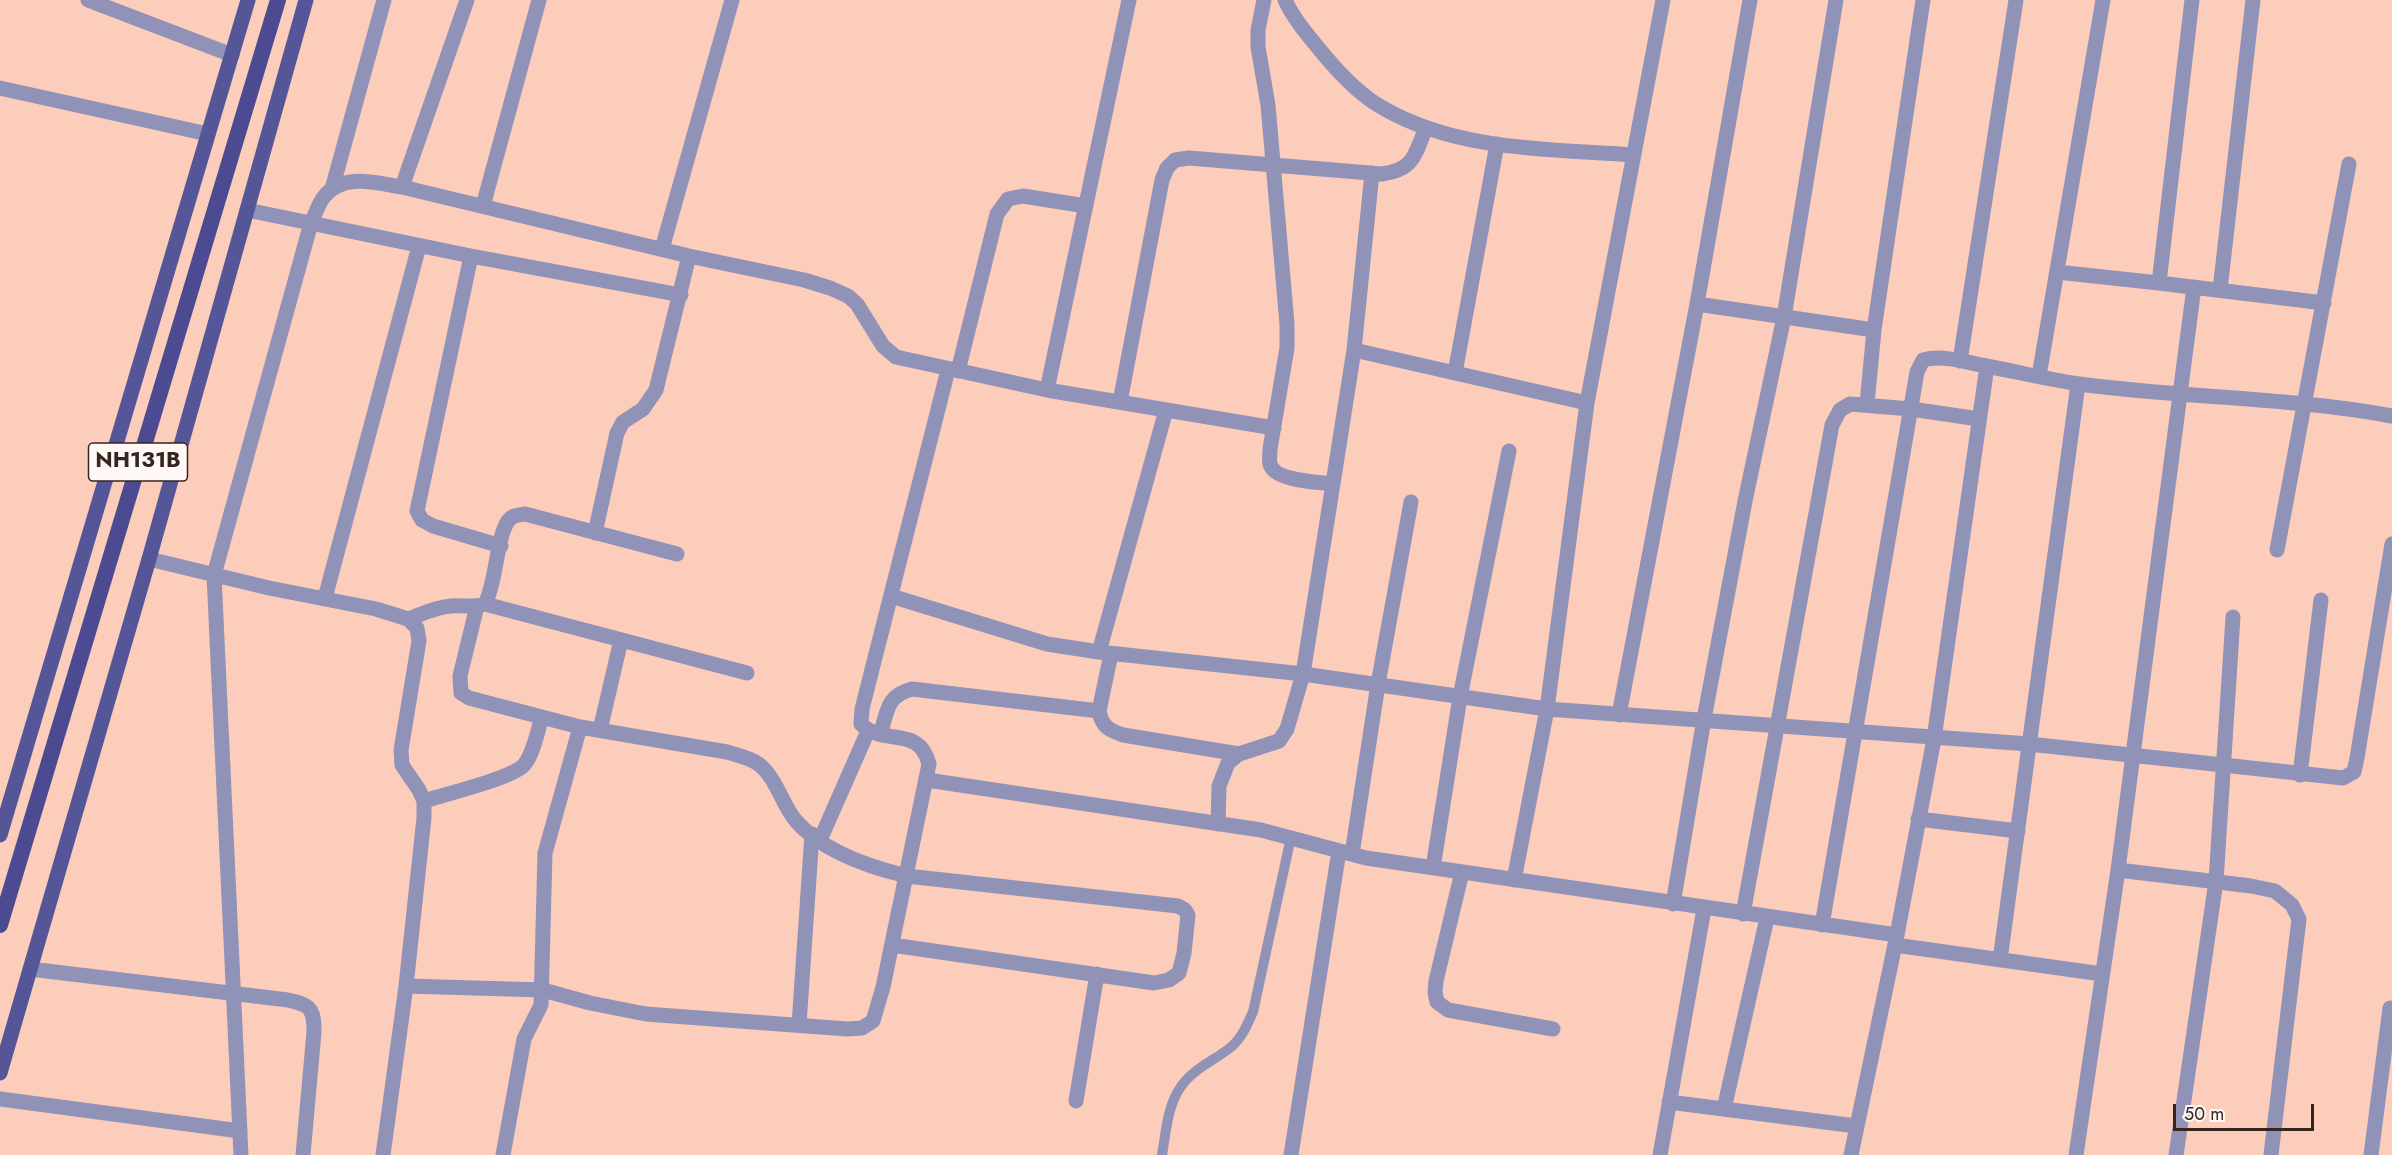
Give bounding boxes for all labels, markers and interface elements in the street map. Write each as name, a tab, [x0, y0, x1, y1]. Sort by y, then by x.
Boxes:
road number: NH131B	[88, 443, 188, 481]
scale bar	[2176, 1092, 2317, 1130]
text: 50 m	[2184, 1101, 2224, 1127]

